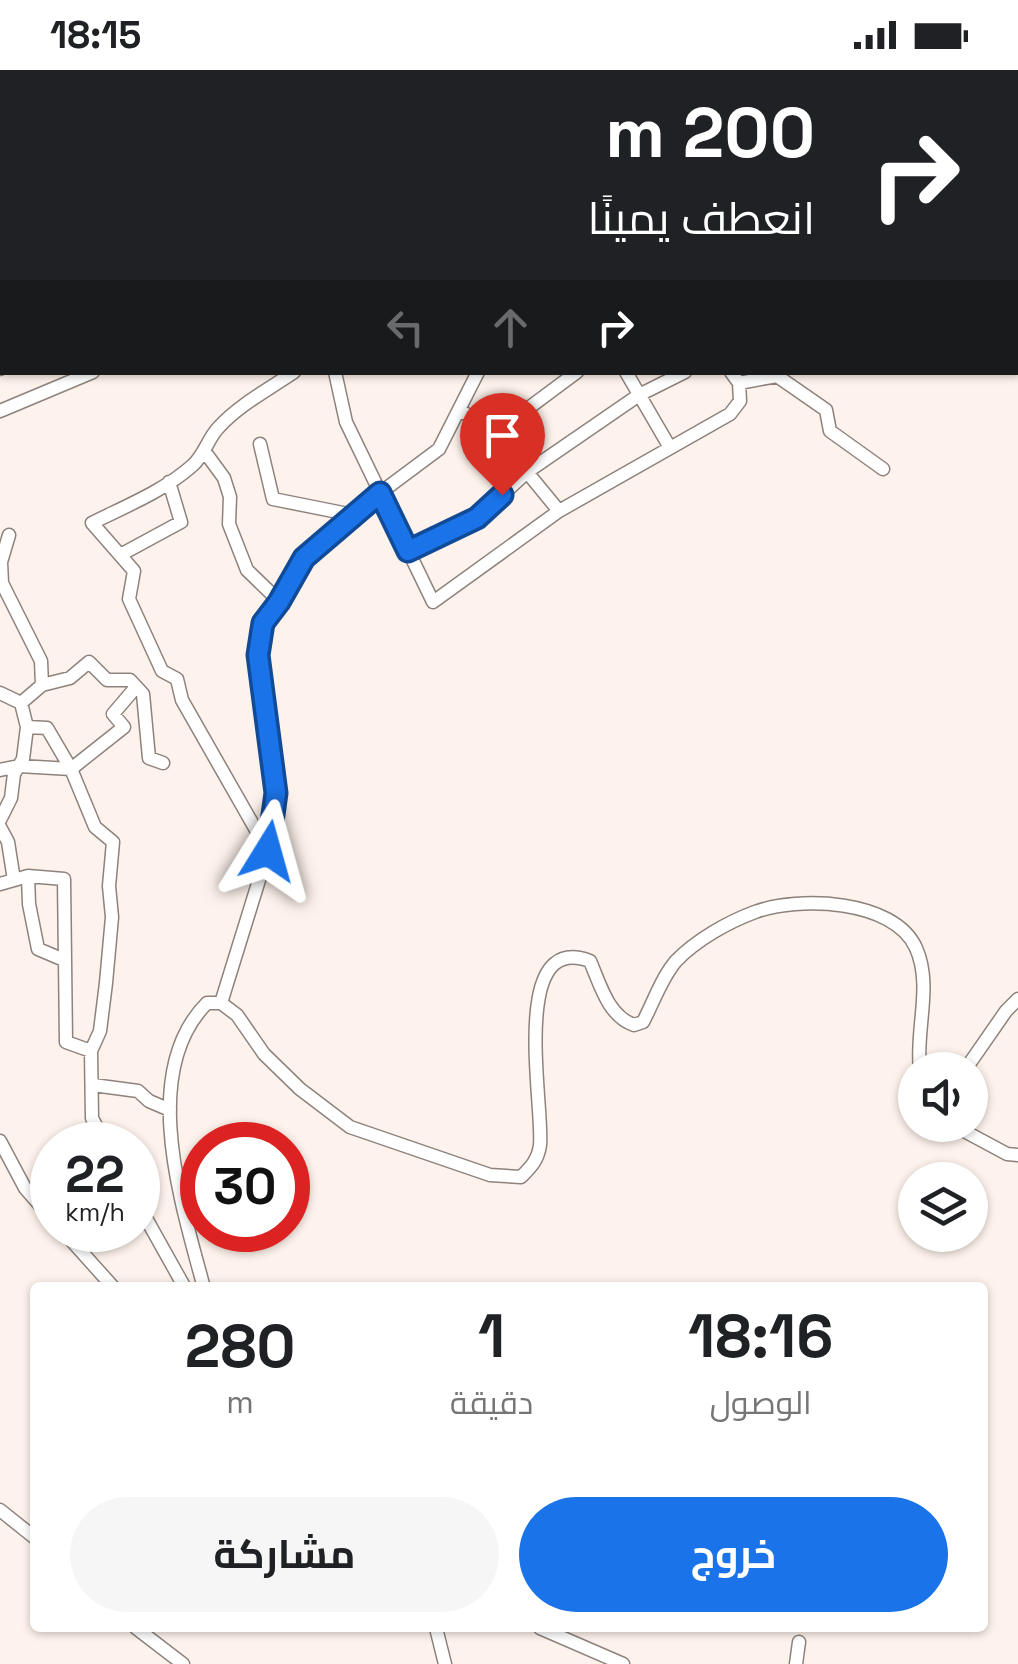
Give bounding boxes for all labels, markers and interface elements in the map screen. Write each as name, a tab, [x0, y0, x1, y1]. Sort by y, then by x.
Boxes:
text: 18:15	[50, 11, 141, 59]
text: 200 m	[605, 88, 815, 177]
icon: right	[850, 110, 980, 240]
text: انعطف يمينًا	[587, 190, 815, 247]
icon: left	[378, 300, 433, 355]
icon: ahead	[483, 300, 538, 355]
icon: right	[588, 300, 643, 355]
pin	[460, 393, 545, 496]
icon: arrive	[475, 408, 530, 463]
position arrow	[216, 799, 320, 903]
map controls	[898, 1052, 988, 1252]
button: sound	[898, 1052, 988, 1142]
speed limit sign: 30	[180, 1122, 310, 1252]
text: 22	[65, 1143, 125, 1207]
button: layers	[898, 1162, 988, 1252]
text: km/h	[65, 1196, 125, 1228]
text: 1	[478, 1298, 505, 1375]
text: 18:16	[688, 1298, 833, 1375]
text: 280	[185, 1308, 295, 1385]
text: m	[226, 1382, 254, 1422]
text: دقيقة	[450, 1383, 533, 1423]
text: الوصول	[710, 1383, 812, 1423]
button: مشاركة	[70, 1497, 499, 1612]
button: خروج	[519, 1497, 948, 1612]

